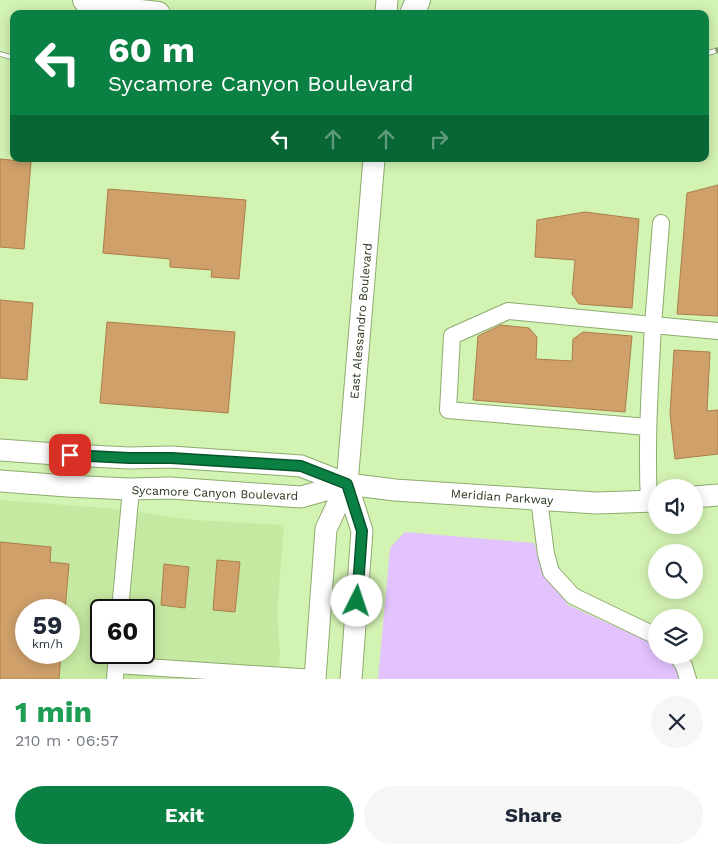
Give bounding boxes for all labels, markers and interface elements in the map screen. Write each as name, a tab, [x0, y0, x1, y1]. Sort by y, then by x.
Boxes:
text: 60 m	[108, 29, 195, 71]
icon: left	[25, 30, 90, 95]
text: Sycamore Canyon Boulevard	[108, 71, 413, 96]
icon: left	[266, 125, 294, 153]
icon: ahead	[319, 125, 347, 153]
icon: ahead	[372, 125, 400, 153]
icon: right	[425, 125, 453, 153]
street label: East Alessandro Boulevard	[347, 243, 375, 399]
pin	[49, 434, 91, 476]
icon: arrive	[56, 441, 84, 469]
map controls	[648, 479, 703, 664]
button: sound	[648, 479, 703, 534]
street label: Sycamore Canyon Boulevard	[132, 483, 298, 503]
street label: Meridian Parkway	[450, 486, 554, 508]
button: search	[648, 544, 703, 599]
position arrow	[330, 574, 382, 626]
speed limit sign: 60	[90, 599, 155, 664]
button: layers	[648, 609, 703, 664]
text: 59	[33, 611, 62, 640]
text: km/h	[32, 637, 63, 651]
text: 1 min	[15, 694, 92, 729]
button: close	[651, 696, 703, 748]
text: 210 m · 06:57	[15, 731, 118, 750]
button: Exit	[15, 786, 354, 844]
button: Share	[364, 786, 703, 844]

